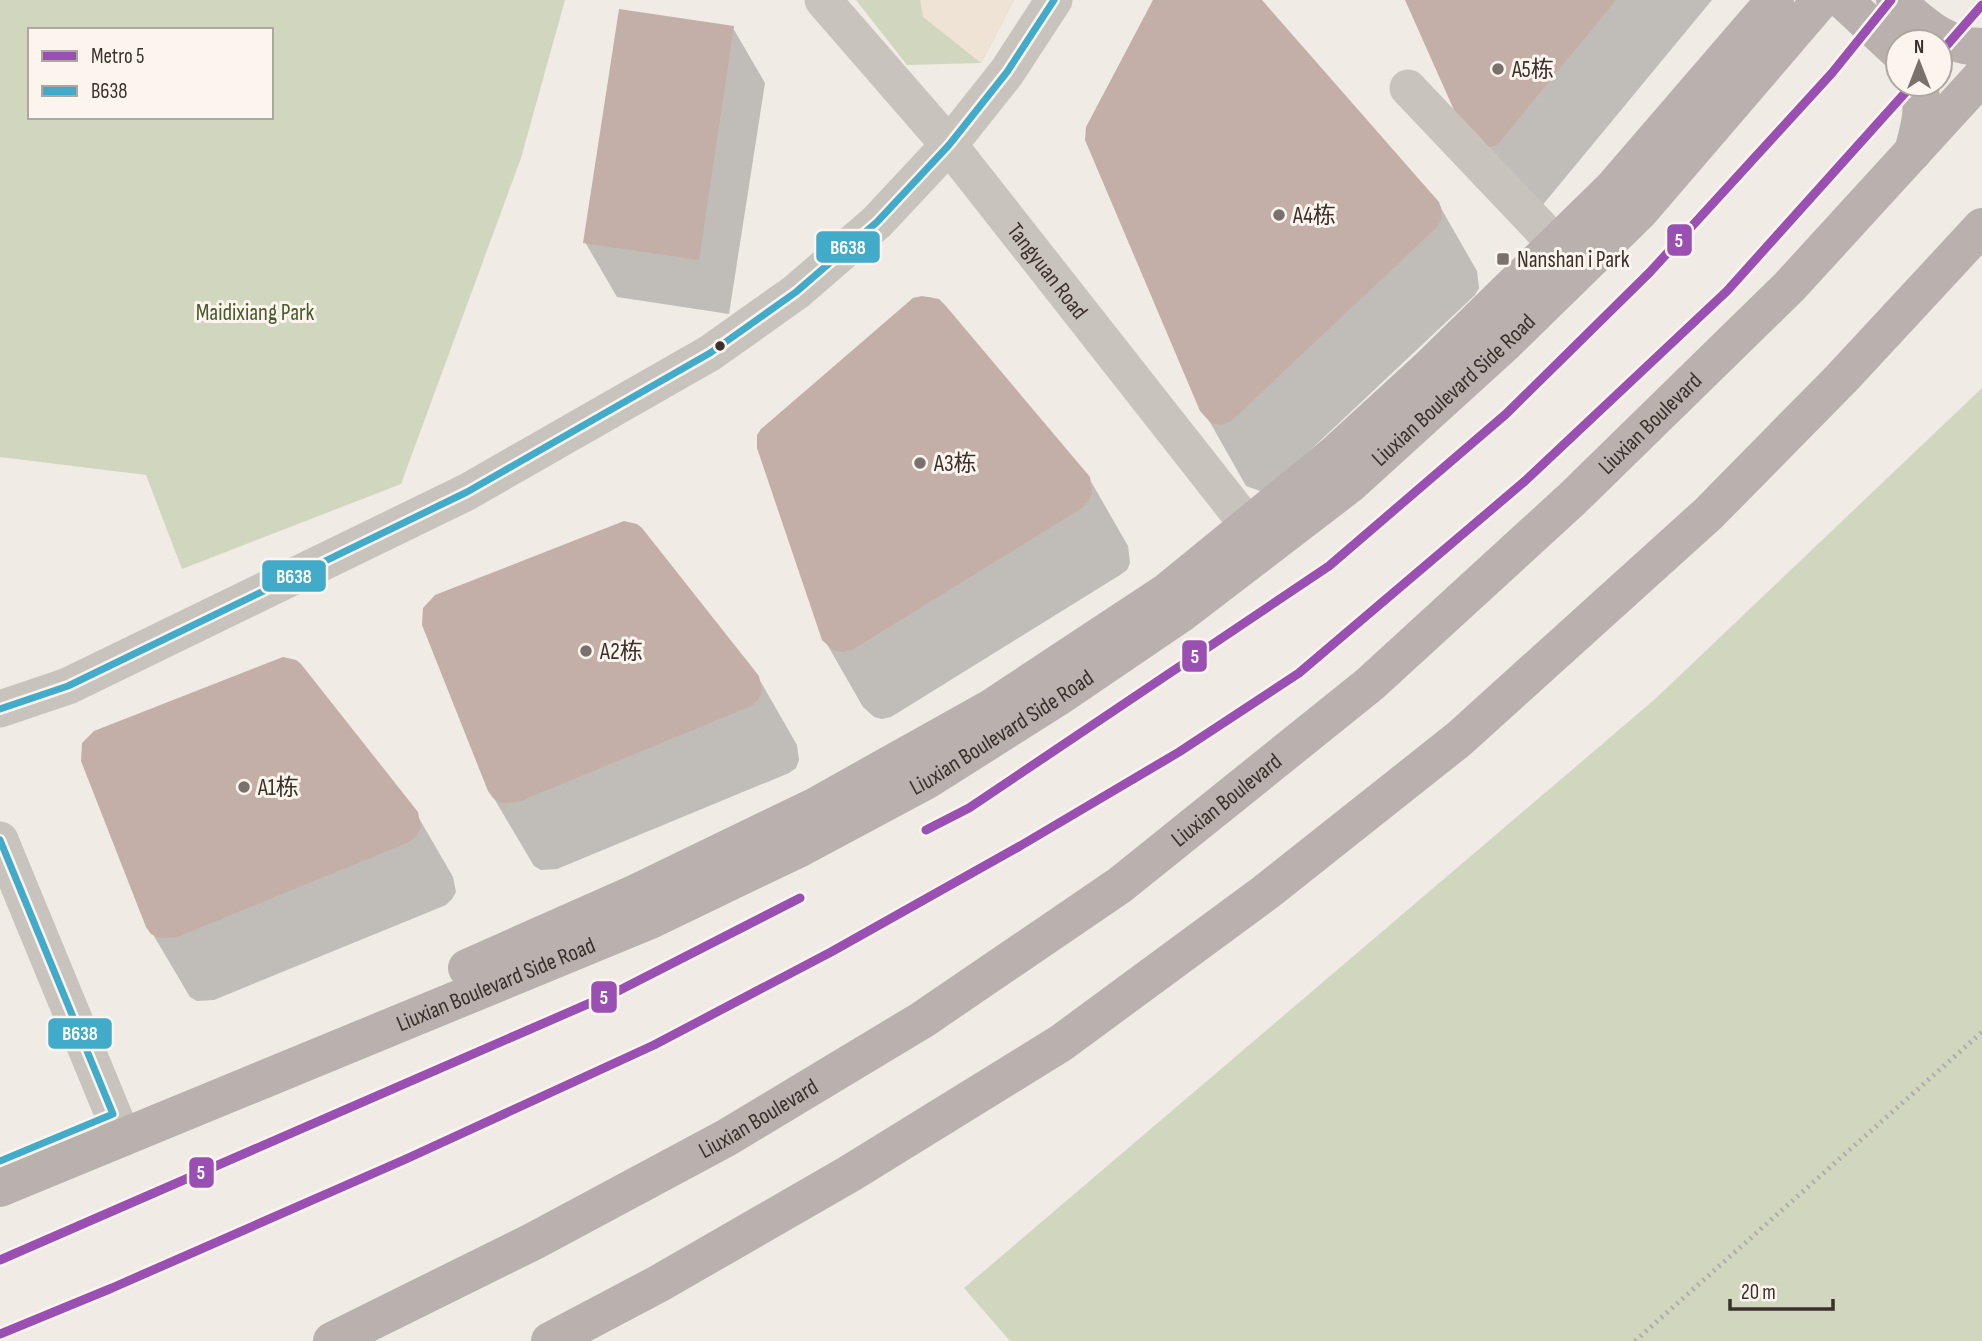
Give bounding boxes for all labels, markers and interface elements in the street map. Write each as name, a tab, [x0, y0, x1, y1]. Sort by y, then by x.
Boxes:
legend	[28, 28, 273, 119]
north arrow	[1884, 28, 1954, 98]
text: N	[1914, 36, 1924, 59]
text: Metro 5	[91, 44, 144, 69]
place label: A5栋	[1511, 56, 1554, 84]
marker: A5栋	[1490, 61, 1506, 77]
text: B638	[91, 79, 128, 104]
place label: A4栋	[1292, 202, 1336, 230]
marker: A4栋	[1271, 207, 1287, 223]
street label: Tangyuan Road	[1001, 218, 1094, 325]
line badge: 5	[1666, 223, 1693, 257]
line badge: B638	[815, 230, 881, 264]
text: 5	[1675, 230, 1683, 253]
text: B638	[830, 237, 866, 260]
place label: Nanshan i Park	[1517, 246, 1630, 274]
marker: Nanshan i Park	[1495, 251, 1511, 267]
park label: Maidixiang Park	[196, 299, 315, 327]
street label: Liuxian Boulevard Side Road	[1366, 308, 1542, 473]
unlabelled marker	[713, 339, 727, 353]
street label: Liuxian Boulevard	[1593, 367, 1708, 481]
place label: A3栋	[933, 450, 977, 478]
marker: A3栋	[912, 455, 928, 471]
line badge: B638	[261, 559, 327, 593]
text: B638	[276, 566, 312, 589]
place label: A2栋	[599, 638, 643, 666]
line badge: 5	[1181, 639, 1208, 673]
marker: A2栋	[578, 643, 594, 659]
text: 5	[1191, 646, 1199, 669]
street label: Liuxian Boulevard Side Road	[905, 664, 1099, 802]
street label: Liuxian Boulevard	[1166, 748, 1288, 853]
place label: A1栋	[257, 774, 299, 802]
marker: A1栋	[236, 779, 252, 795]
street label: Liuxian Boulevard Side Road	[392, 931, 600, 1038]
line badge: 5	[590, 980, 618, 1014]
text: 5	[600, 987, 608, 1010]
line badge: B638	[47, 1017, 113, 1050]
text: B638	[62, 1023, 98, 1046]
street label: Liuxian Boulevard	[694, 1073, 823, 1165]
line badge: 5	[188, 1156, 215, 1189]
text: 5	[197, 1162, 205, 1185]
scale bar	[1730, 1268, 1833, 1312]
text: 20 m	[1741, 1280, 1776, 1305]

